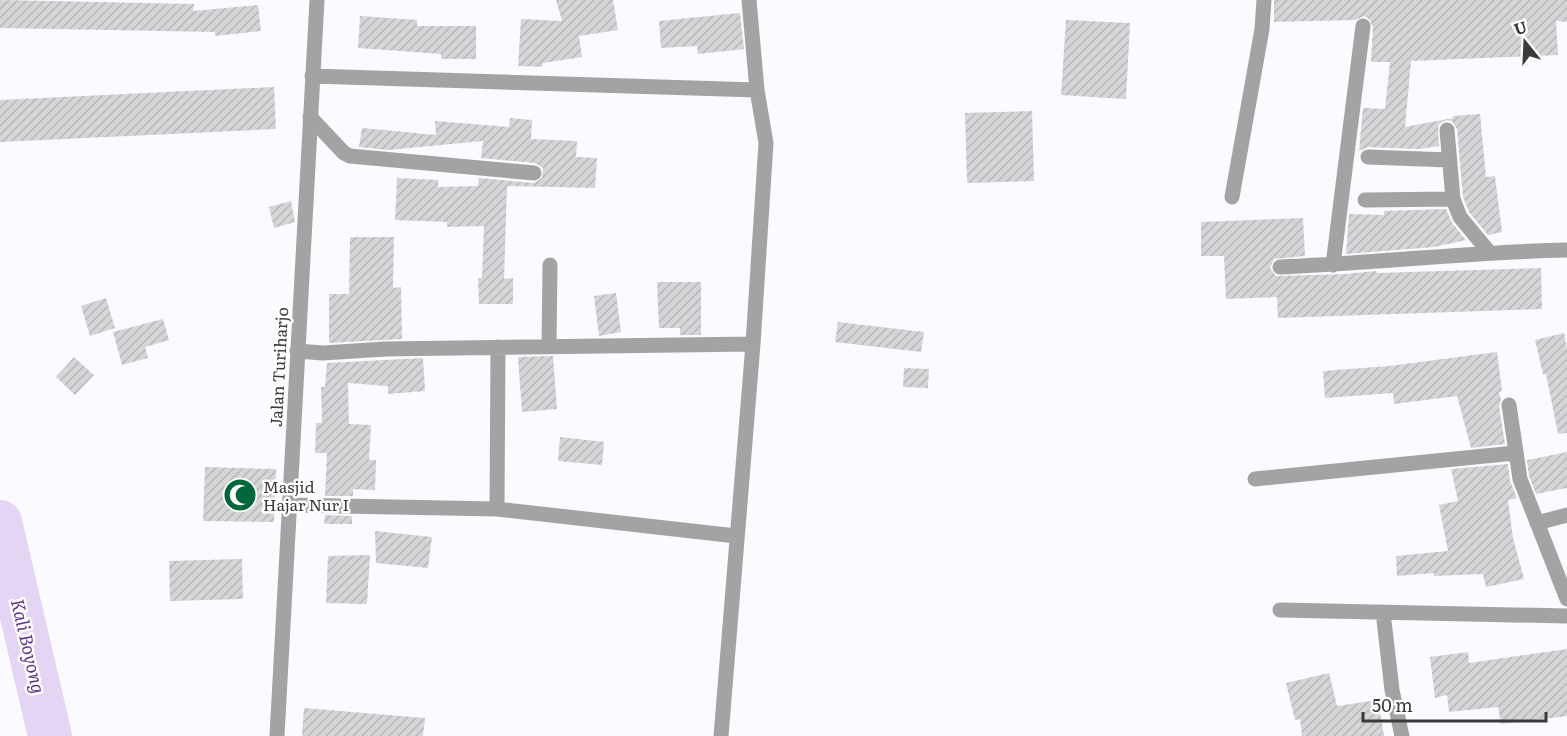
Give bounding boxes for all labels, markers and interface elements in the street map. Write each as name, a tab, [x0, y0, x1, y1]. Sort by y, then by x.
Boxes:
north arrow	[1495, 12, 1555, 72]
text: U	[1510, 13, 1530, 40]
street label: Jalan Turiharjo	[263, 306, 293, 428]
place label: Masjid Hajar Nur I	[263, 474, 349, 516]
mosque icon: Masjid Hajar Nur I	[222, 477, 258, 513]
water label: Kali Boyong	[5, 596, 53, 696]
scale bar	[1363, 685, 1546, 723]
text: 50 m	[1372, 691, 1413, 718]

